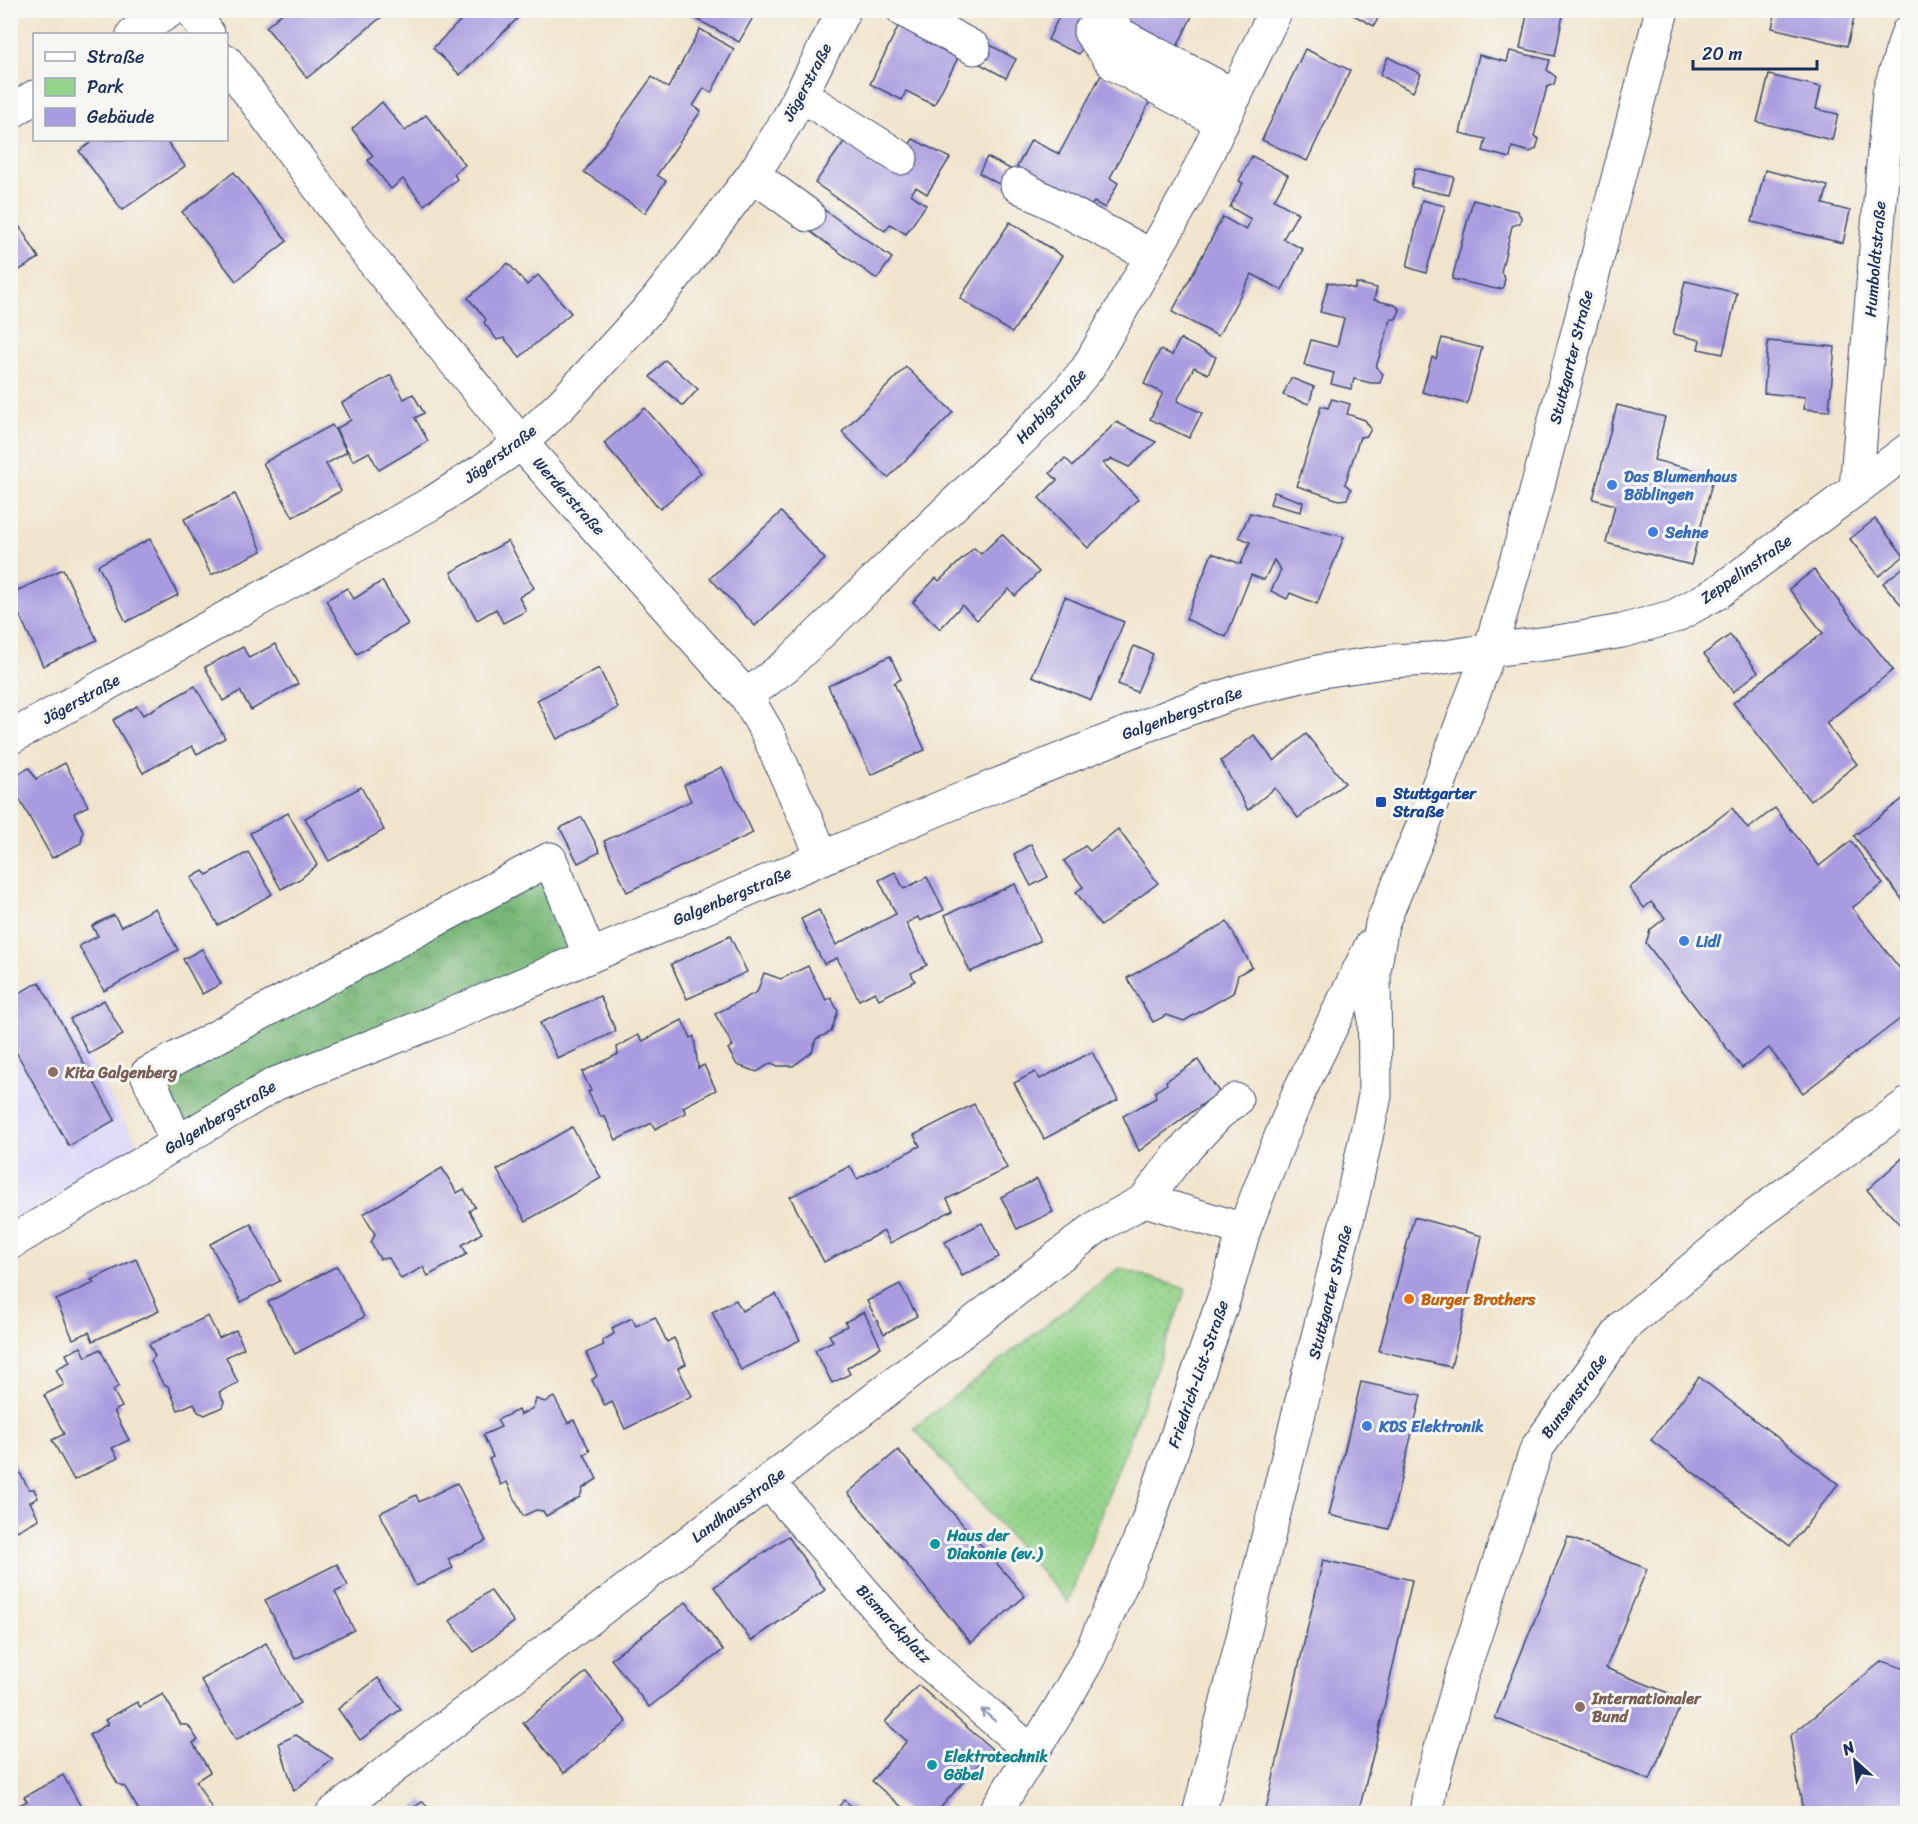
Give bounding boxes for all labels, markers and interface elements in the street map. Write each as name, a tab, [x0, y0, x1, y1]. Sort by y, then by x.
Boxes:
legend	[33, 33, 228, 141]
scale bar	[1693, 33, 1818, 71]
street label: Jägerstraße	[774, 37, 840, 127]
text: 20 m	[1702, 38, 1742, 70]
text: Straße	[87, 41, 144, 73]
text: Park	[87, 71, 124, 103]
text: Gebäude	[87, 101, 155, 133]
street label: Humboldtstraße	[1855, 200, 1895, 318]
street label: Stuttgarter Straße	[1540, 287, 1602, 427]
street label: Harbigstraße	[1008, 361, 1094, 451]
street label: Jägerstraße	[456, 417, 543, 492]
street label: Werderstraße	[525, 450, 613, 542]
place label: Das Blumenhaus Böblingen	[1624, 462, 1737, 509]
marker: Das Blumenhaus Böblingen	[1605, 478, 1619, 492]
place label: Sehne	[1664, 518, 1709, 547]
marker: Sehne	[1646, 525, 1660, 539]
street label: Zeppelinstraße	[1694, 526, 1798, 612]
street label: Jägerstraße	[36, 666, 126, 733]
street label: Galgenbergstraße	[1117, 678, 1247, 748]
place label: Stuttgarter Straße	[1392, 779, 1477, 826]
marker: Stuttgarter Straße	[1374, 795, 1388, 809]
street label: Galgenbergstraße	[668, 858, 796, 934]
place label: Lidl	[1696, 927, 1722, 956]
marker: Lidl	[1677, 934, 1691, 948]
place label: Kita Galgenberg	[64, 1058, 178, 1087]
marker: Kita Galgenberg	[46, 1065, 60, 1079]
street label: Galgenbergstraße	[158, 1072, 282, 1162]
street label: Stuttgarter Straße	[1299, 1222, 1361, 1362]
place label: Burger Brothers	[1421, 1285, 1536, 1314]
marker: Burger Brothers	[1402, 1292, 1416, 1306]
street label: Friedrich-List-Straße	[1159, 1296, 1237, 1452]
street label: Bunsenstraße	[1533, 1347, 1615, 1445]
place label: KDS Elektronik	[1378, 1412, 1484, 1441]
marker: KDS Elektronik	[1360, 1419, 1374, 1433]
street label: Landhausstraße	[684, 1460, 792, 1550]
place label: Haus der Diakonie (ev.)	[946, 1521, 1044, 1568]
marker: Haus der Diakonie (ev.)	[928, 1537, 942, 1551]
street label: Bismarckplatz	[849, 1577, 939, 1671]
place label: Internationaler Bund	[1591, 1684, 1702, 1731]
marker: Internationaler Bund	[1573, 1700, 1587, 1714]
one-way arrow	[981, 1708, 996, 1722]
north arrow	[1825, 1731, 1885, 1791]
text: N	[1836, 1732, 1861, 1764]
place label: Elektrotechnik Göbel	[943, 1742, 1048, 1789]
marker: Elektrotechnik Göbel	[925, 1758, 939, 1772]

